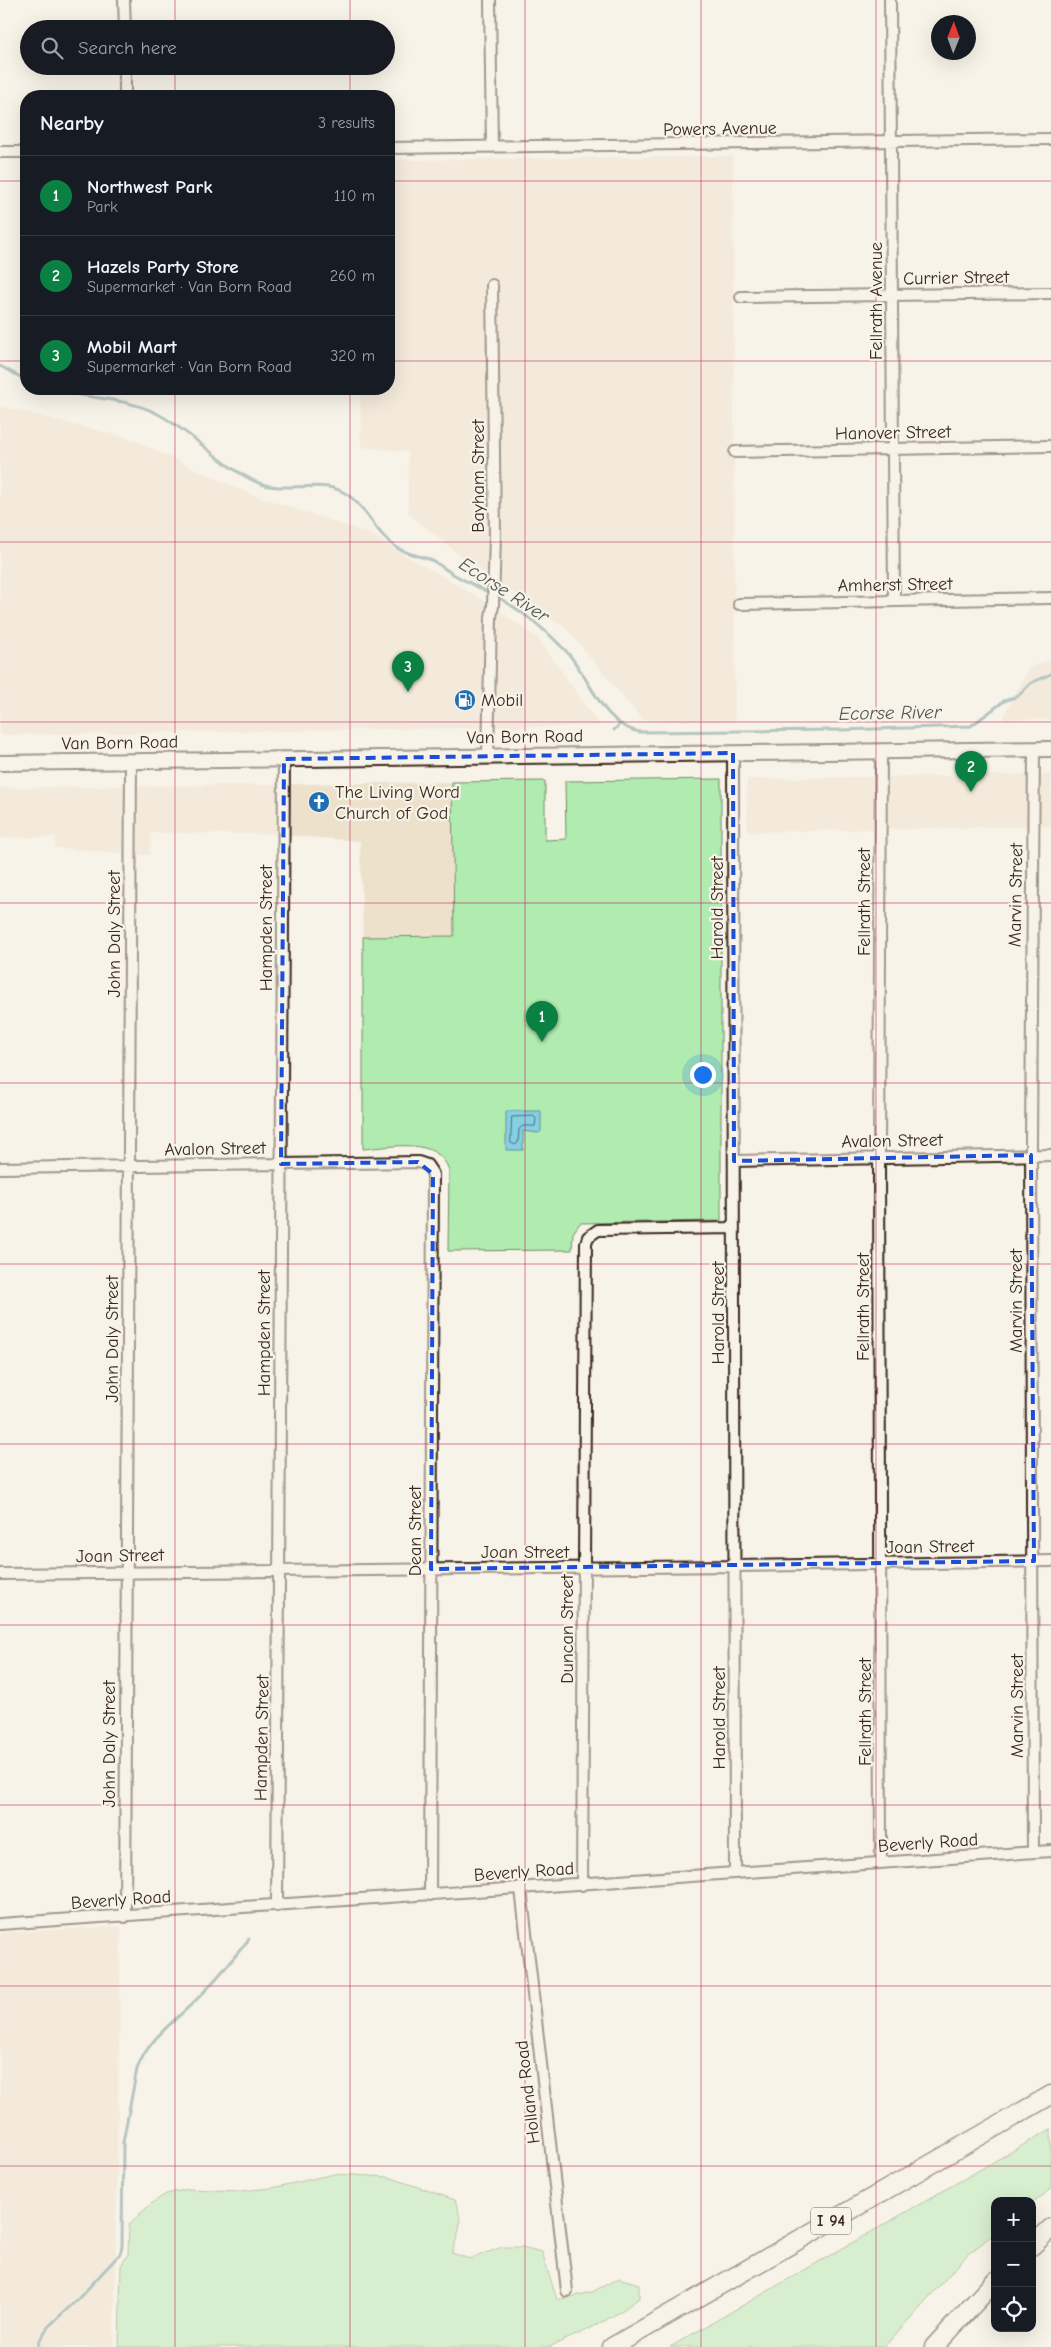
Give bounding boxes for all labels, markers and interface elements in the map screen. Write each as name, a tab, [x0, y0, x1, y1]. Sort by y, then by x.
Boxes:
north arrow	[931, 15, 976, 60]
search box	[20, 20, 395, 75]
icon: search	[38, 34, 66, 62]
text: Search here	[78, 37, 177, 59]
text: Nearby	[40, 111, 104, 135]
text: 3 results	[318, 114, 375, 132]
street label: Powers Avenue	[663, 118, 777, 140]
text: Northwest Park	[87, 176, 212, 198]
text: 1	[53, 187, 59, 205]
text: 110 m	[334, 187, 375, 205]
text: Park	[87, 198, 118, 216]
street label: Fellrath Avenue	[866, 242, 887, 360]
text: Hazels Party Store	[87, 256, 239, 278]
text: 2	[52, 267, 60, 285]
text: 260 m	[330, 267, 375, 285]
street label: Currier Street	[903, 267, 1010, 289]
text: Supermarket · Van Born Road	[87, 278, 292, 296]
text: Mobil Mart	[87, 336, 177, 358]
text: 3	[52, 347, 60, 365]
text: 320 m	[330, 347, 375, 365]
text: Supermarket · Van Born Road	[87, 358, 292, 376]
street label: Bayham Street	[468, 418, 489, 533]
street label: Hanover Street	[835, 421, 952, 445]
water label: Ecorse River	[455, 553, 554, 628]
street label: Amherst Street	[837, 573, 953, 597]
pin: 3	[392, 651, 424, 692]
fuel station icon: Mobil	[453, 688, 477, 712]
place label: Mobil	[481, 690, 523, 711]
water label: Ecorse River	[838, 701, 943, 725]
street label: Van Born Road	[467, 725, 583, 749]
street label: Van Born Road	[62, 731, 178, 755]
pin: 2	[955, 751, 987, 792]
place label: The Living Word Church of God	[335, 782, 460, 824]
church icon: The Living Word Church of God	[307, 790, 331, 814]
street label: Marvin Street	[1005, 842, 1027, 947]
street label: Fellrath Street	[854, 847, 875, 956]
street label: Harold Street	[707, 856, 728, 960]
street label: Hampden Street	[256, 864, 277, 991]
street label: John Daly Street	[104, 870, 125, 998]
pin: 1	[526, 1001, 558, 1042]
your location	[690, 1062, 716, 1088]
street label: Avalon Street	[841, 1130, 944, 1152]
street label: Avalon Street	[164, 1138, 267, 1160]
street label: Marvin Street	[1006, 1248, 1027, 1353]
street label: Fellrath Street	[853, 1252, 874, 1361]
street label: Harold Street	[708, 1261, 729, 1365]
street label: Hampden Street	[254, 1269, 275, 1396]
street label: John Daly Street	[102, 1275, 123, 1403]
street label: Dean Street	[405, 1485, 426, 1576]
street label: Joan Street	[886, 1536, 975, 1558]
street label: Joan Street	[481, 1542, 570, 1563]
street label: Joan Street	[76, 1545, 165, 1567]
street label: Duncan Street	[557, 1573, 578, 1684]
street label: Marvin Street	[1007, 1653, 1028, 1758]
street label: Fellrath Street	[855, 1657, 876, 1766]
street label: Harold Street	[709, 1666, 730, 1770]
street label: Hampden Street	[250, 1674, 274, 1801]
street label: John Daly Street	[99, 1680, 120, 1808]
street label: Beverly Road	[877, 1829, 979, 1857]
street label: Beverly Road	[473, 1858, 575, 1886]
street label: Beverly Road	[70, 1886, 172, 1914]
street label: Holland Road	[511, 2039, 545, 2145]
map controls	[991, 2197, 1036, 2332]
button: +	[991, 2197, 1036, 2242]
road number: I 94	[811, 2208, 851, 2234]
button: −	[991, 2242, 1036, 2287]
button: locate	[991, 2287, 1036, 2332]

